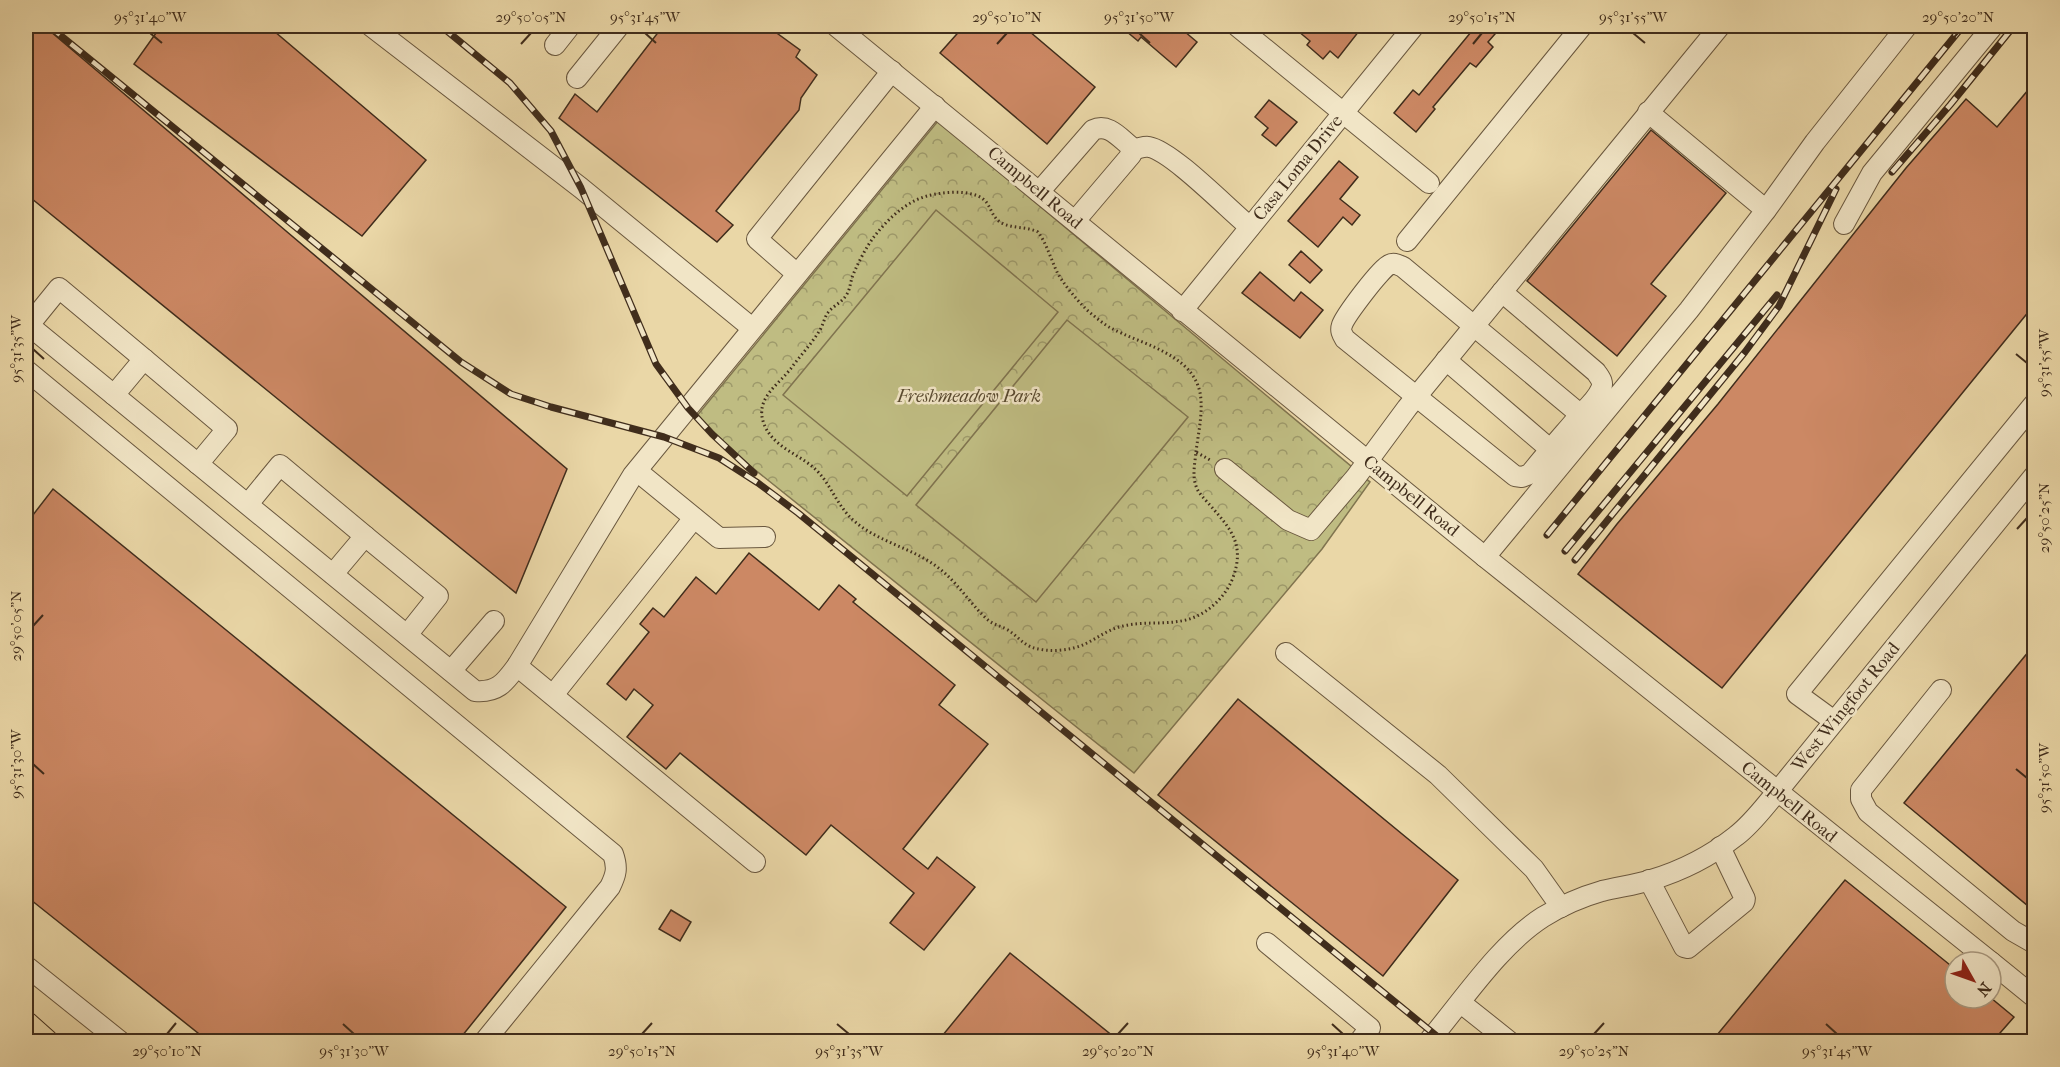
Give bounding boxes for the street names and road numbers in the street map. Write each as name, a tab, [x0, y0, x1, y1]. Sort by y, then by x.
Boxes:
street label: Casa Loma Drive	[1249, 111, 1347, 225]
street label: Campbell Road	[983, 142, 1087, 234]
street label: Campbell Road	[1359, 451, 1463, 541]
street label: West Wingfoot Road	[1787, 638, 1904, 776]
street label: Campbell Road	[1737, 757, 1841, 847]

